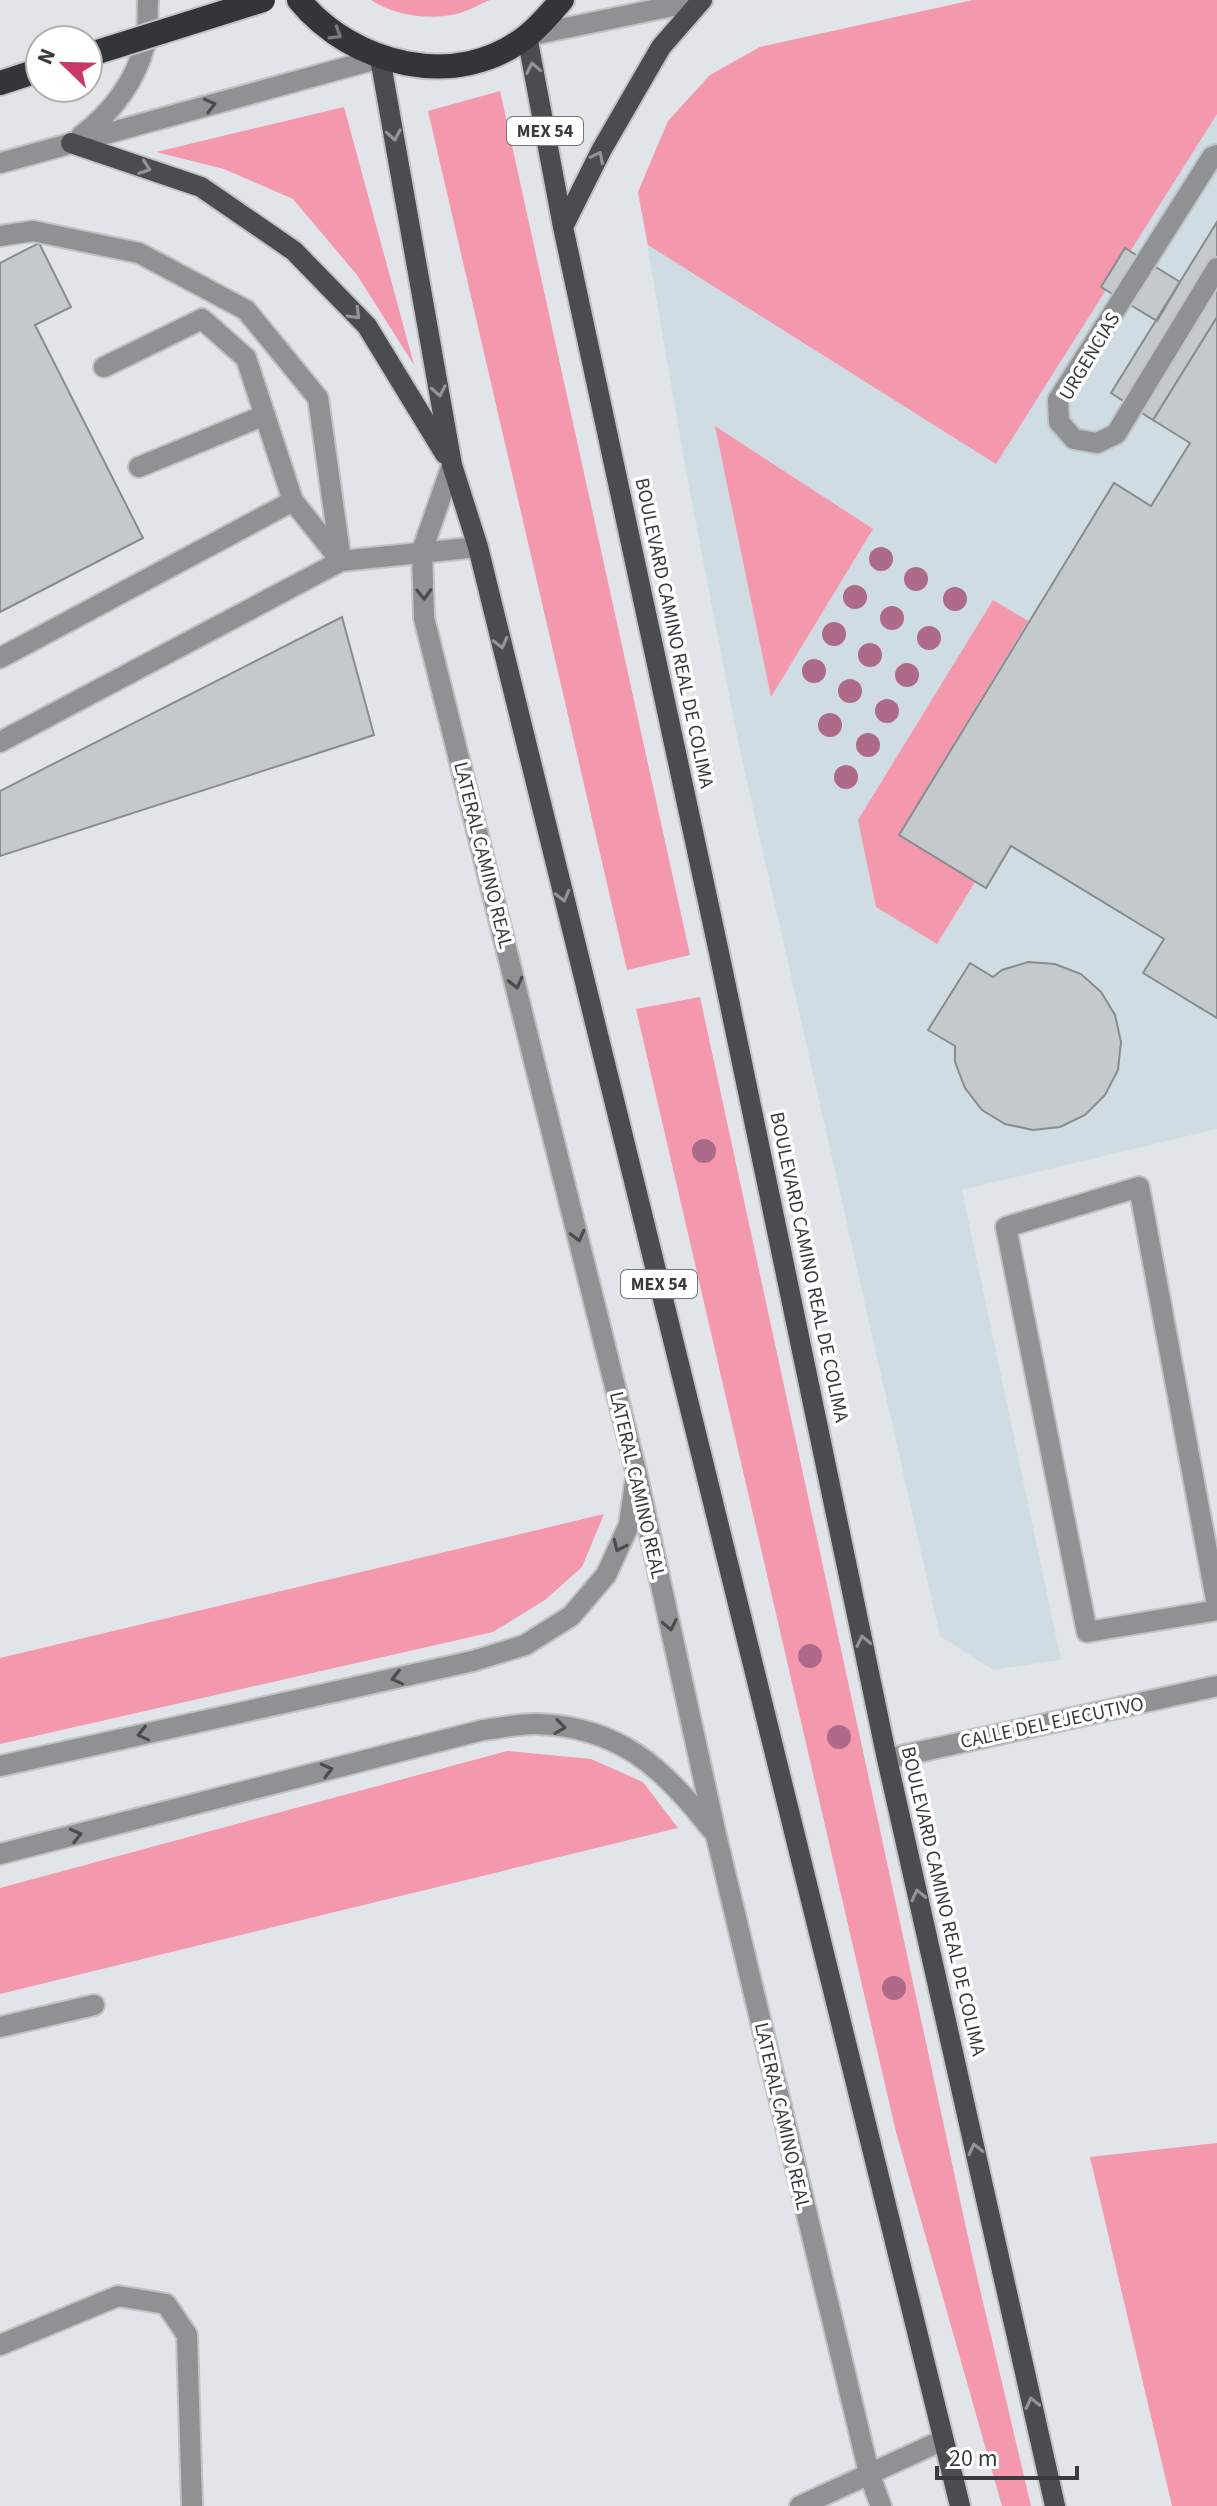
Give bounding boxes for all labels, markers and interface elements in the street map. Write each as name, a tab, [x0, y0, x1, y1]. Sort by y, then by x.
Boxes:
north arrow	[24, 24, 104, 104]
one-way arrow	[327, 24, 342, 39]
text: N	[29, 44, 64, 70]
one-way arrow	[526, 61, 543, 74]
one-way arrow	[203, 98, 217, 114]
road number: MEX 54	[507, 117, 583, 145]
one-way arrow	[384, 128, 401, 142]
one-way arrow	[589, 151, 604, 166]
one-way arrow	[137, 159, 151, 175]
one-way arrow	[346, 305, 361, 319]
street label: URGENCIAS	[1053, 307, 1127, 406]
one-way arrow	[429, 384, 446, 398]
street label: BOULEVARD CAMINO REAL DE COLIMA	[627, 475, 721, 791]
one-way arrow	[415, 588, 432, 601]
one-way arrow	[492, 636, 509, 650]
street label: LATERAL CAMINO REAL	[446, 759, 520, 952]
one-way arrow	[554, 888, 571, 902]
one-way arrow	[506, 976, 523, 990]
street label: BOULEVARD CAMINO REAL DE COLIMA	[762, 1109, 856, 1425]
one-way arrow	[569, 1228, 586, 1242]
road number: MEX 54	[621, 1270, 697, 1298]
street label: LATERAL CAMINO REAL	[602, 1389, 672, 1582]
one-way arrow	[613, 1538, 629, 1553]
one-way arrow	[661, 1617, 678, 1631]
one-way arrow	[855, 1635, 872, 1649]
one-way arrow	[391, 1669, 404, 1686]
street label: CALLE DEL EJECUTIVO	[958, 1690, 1147, 1756]
one-way arrow	[554, 1718, 567, 1735]
one-way arrow	[137, 1725, 151, 1742]
street label: BOULEVARD CAMINO REAL DE COLIMA	[894, 1744, 992, 2059]
one-way arrow	[320, 1763, 334, 1780]
one-way arrow	[68, 1827, 82, 1844]
one-way arrow	[910, 1889, 927, 1903]
street label: LATERAL CAMINO REAL	[747, 2020, 817, 2213]
one-way arrow	[967, 2143, 984, 2156]
one-way arrow	[1024, 2396, 1041, 2410]
scale bar	[937, 2430, 1077, 2480]
text: 20 m	[949, 2441, 998, 2476]

